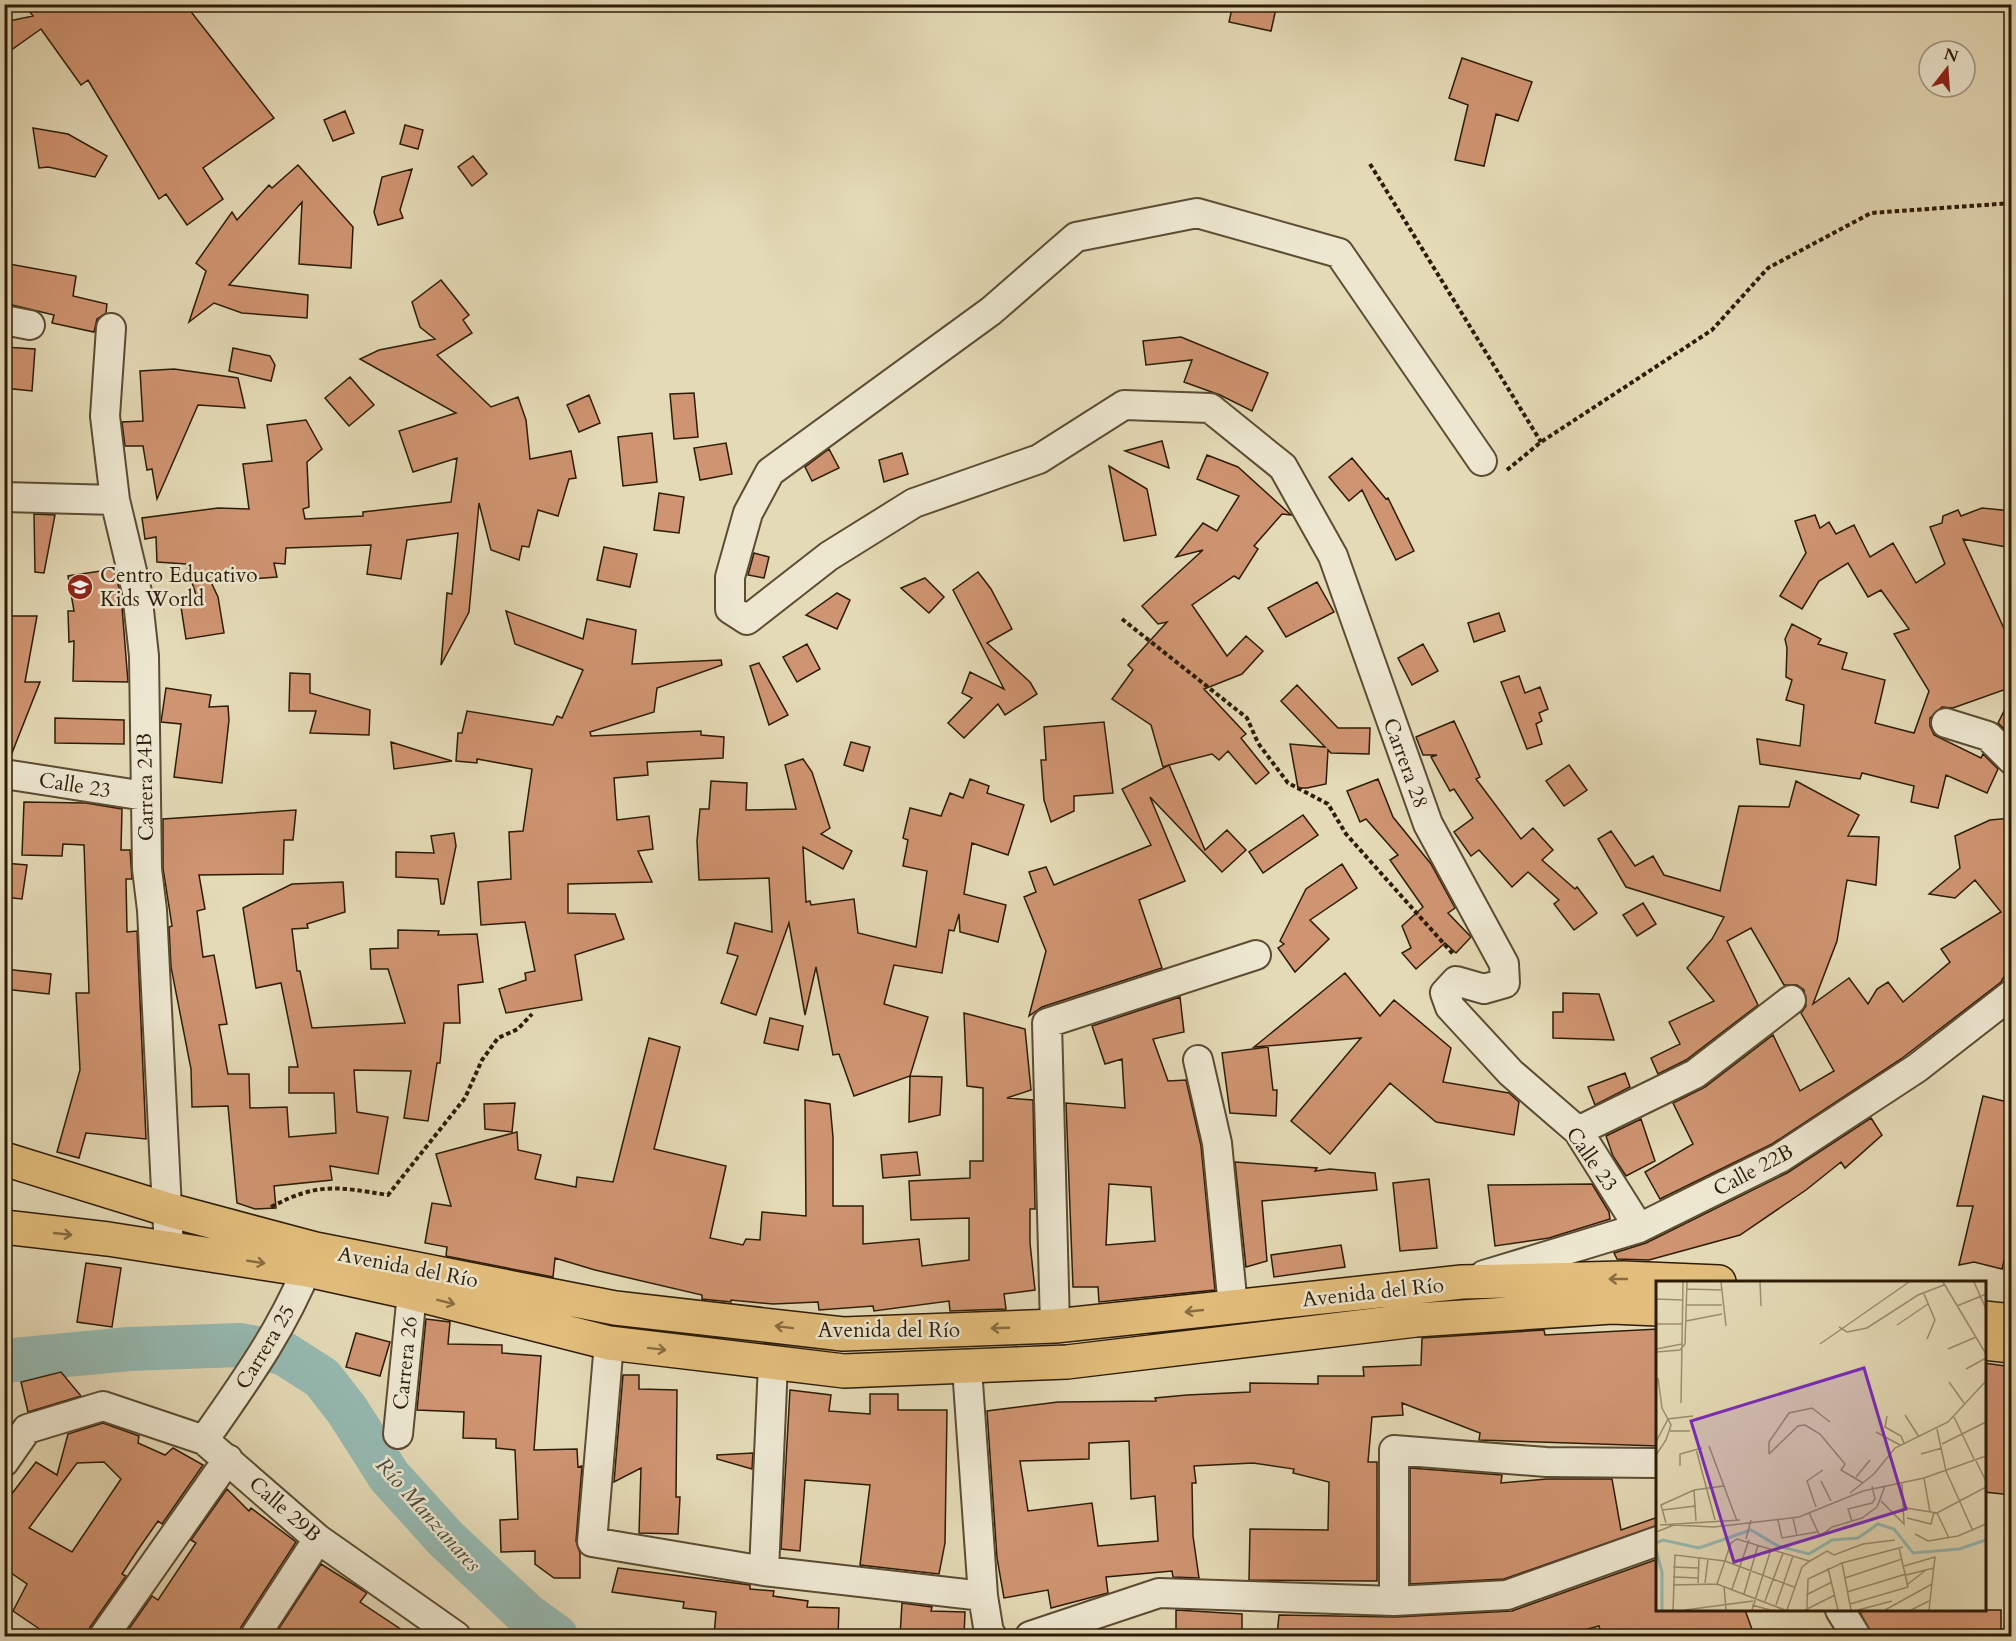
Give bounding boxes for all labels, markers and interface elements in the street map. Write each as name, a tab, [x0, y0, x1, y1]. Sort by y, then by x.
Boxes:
north arrow	[1917, 39, 1977, 99]
text: N	[1941, 43, 1961, 68]
place label: Centro Educativo Kids World	[100, 561, 258, 614]
school or university icon: Centro Educativo Kids World	[65, 572, 95, 602]
street label: Carrera 28	[1376, 714, 1435, 812]
street label: Carrera 24B	[130, 733, 161, 841]
street label: Calle 23	[37, 766, 113, 805]
street label: Calle 23	[1559, 1121, 1624, 1197]
street label: Calle 22B	[1708, 1137, 1798, 1204]
one-way arrow	[52, 1229, 72, 1240]
street label: Avenida del Río	[335, 1240, 481, 1295]
one-way arrow	[245, 1257, 265, 1268]
street label: Avenida del Río	[1301, 1271, 1445, 1314]
one-way arrow	[1609, 1273, 1629, 1285]
inset map	[1656, 1281, 1986, 1611]
one-way arrow	[437, 1296, 456, 1308]
street label: Carrera 25	[229, 1300, 302, 1395]
one-way arrow	[1185, 1306, 1204, 1317]
street label: Carrera 26	[386, 1315, 425, 1411]
street label: Avenida del Río	[818, 1316, 960, 1345]
one-way arrow	[775, 1322, 795, 1333]
one-way arrow	[990, 1323, 1010, 1334]
one-way arrow	[646, 1344, 666, 1355]
water label: Río Manzanares	[369, 1451, 488, 1579]
street label: Calle 29B	[242, 1470, 327, 1549]

